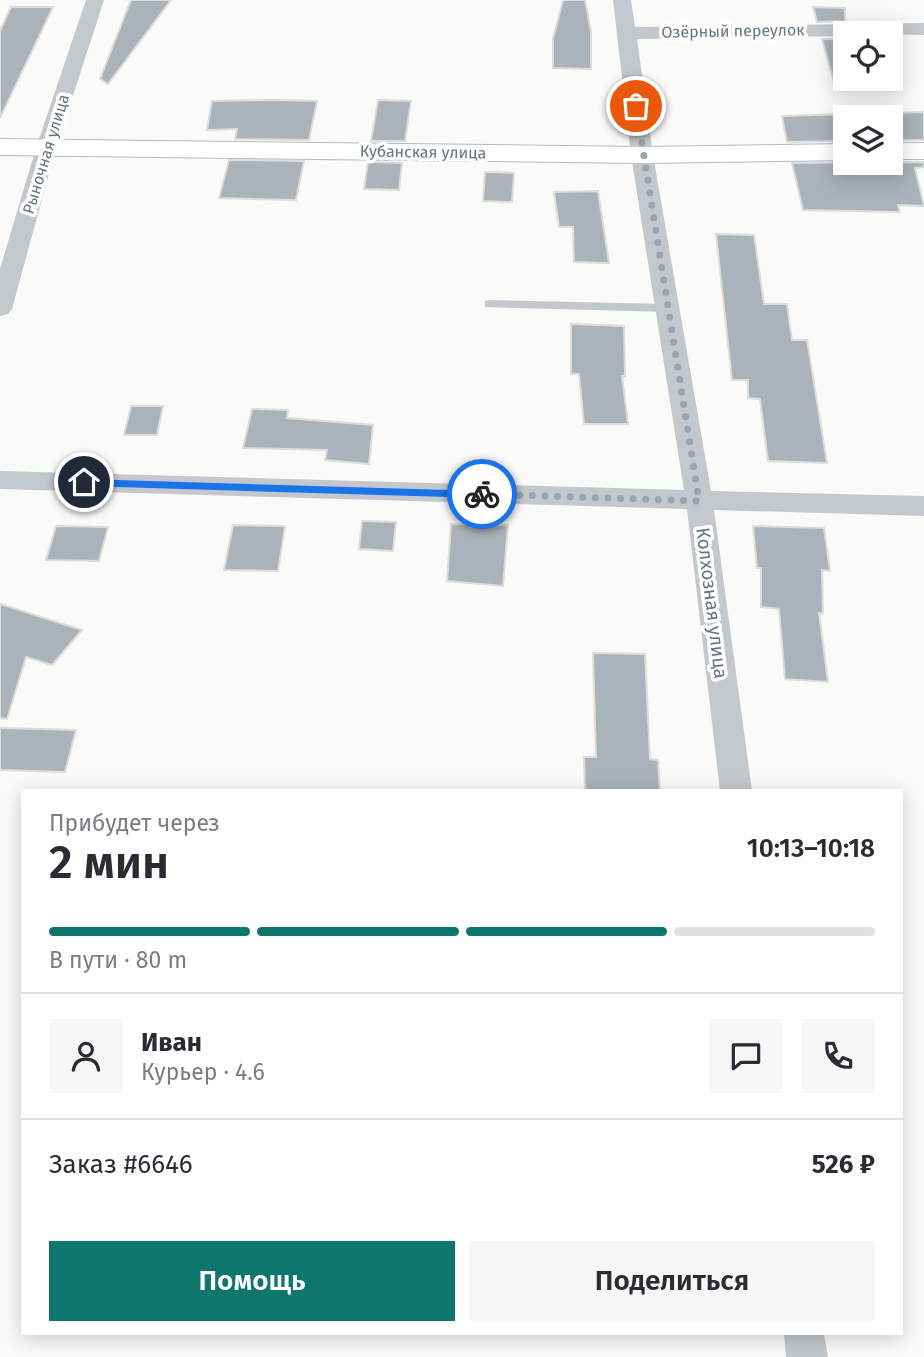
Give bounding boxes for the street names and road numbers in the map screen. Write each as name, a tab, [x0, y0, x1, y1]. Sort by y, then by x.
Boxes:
street label: Озёрный переулок	[661, 20, 805, 42]
street label: Рыночная улица	[19, 92, 73, 216]
street label: Кубанская улица	[360, 141, 486, 163]
street label: Колхозная улица	[691, 526, 733, 680]

